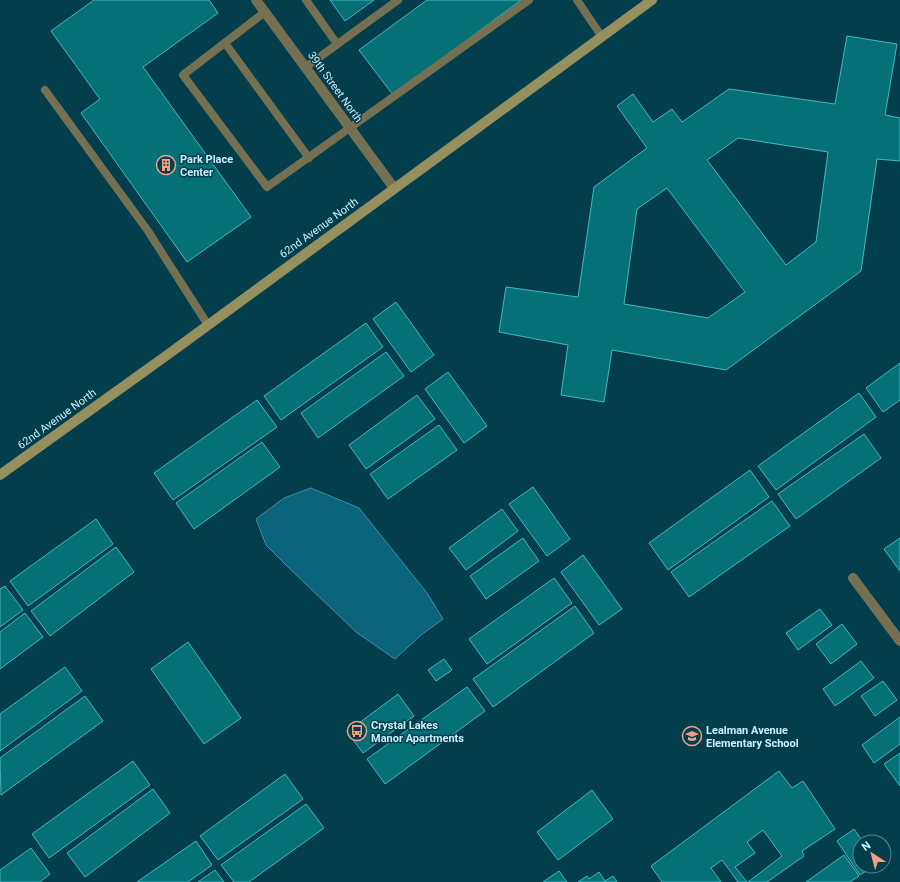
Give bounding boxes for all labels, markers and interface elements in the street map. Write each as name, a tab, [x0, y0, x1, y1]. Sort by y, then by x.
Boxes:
street label: 39th Street North	[305, 49, 365, 125]
place label: Park Place Center	[180, 153, 233, 179]
building icon: Park Place Center	[155, 154, 177, 176]
street label: 62nd Avenue North	[277, 195, 361, 261]
street label: 62nd Avenue North	[15, 386, 99, 452]
place label: Crystal Lakes Manor Apartments	[371, 719, 464, 745]
bus stop icon: Crystal Lakes Manor Apartments	[346, 720, 368, 742]
place label: Lealman Avenue Elementary School	[706, 724, 799, 750]
school or university icon: Lealman Avenue Elementary School	[681, 725, 703, 747]
north arrow	[852, 834, 892, 874]
text: N	[859, 839, 874, 854]

